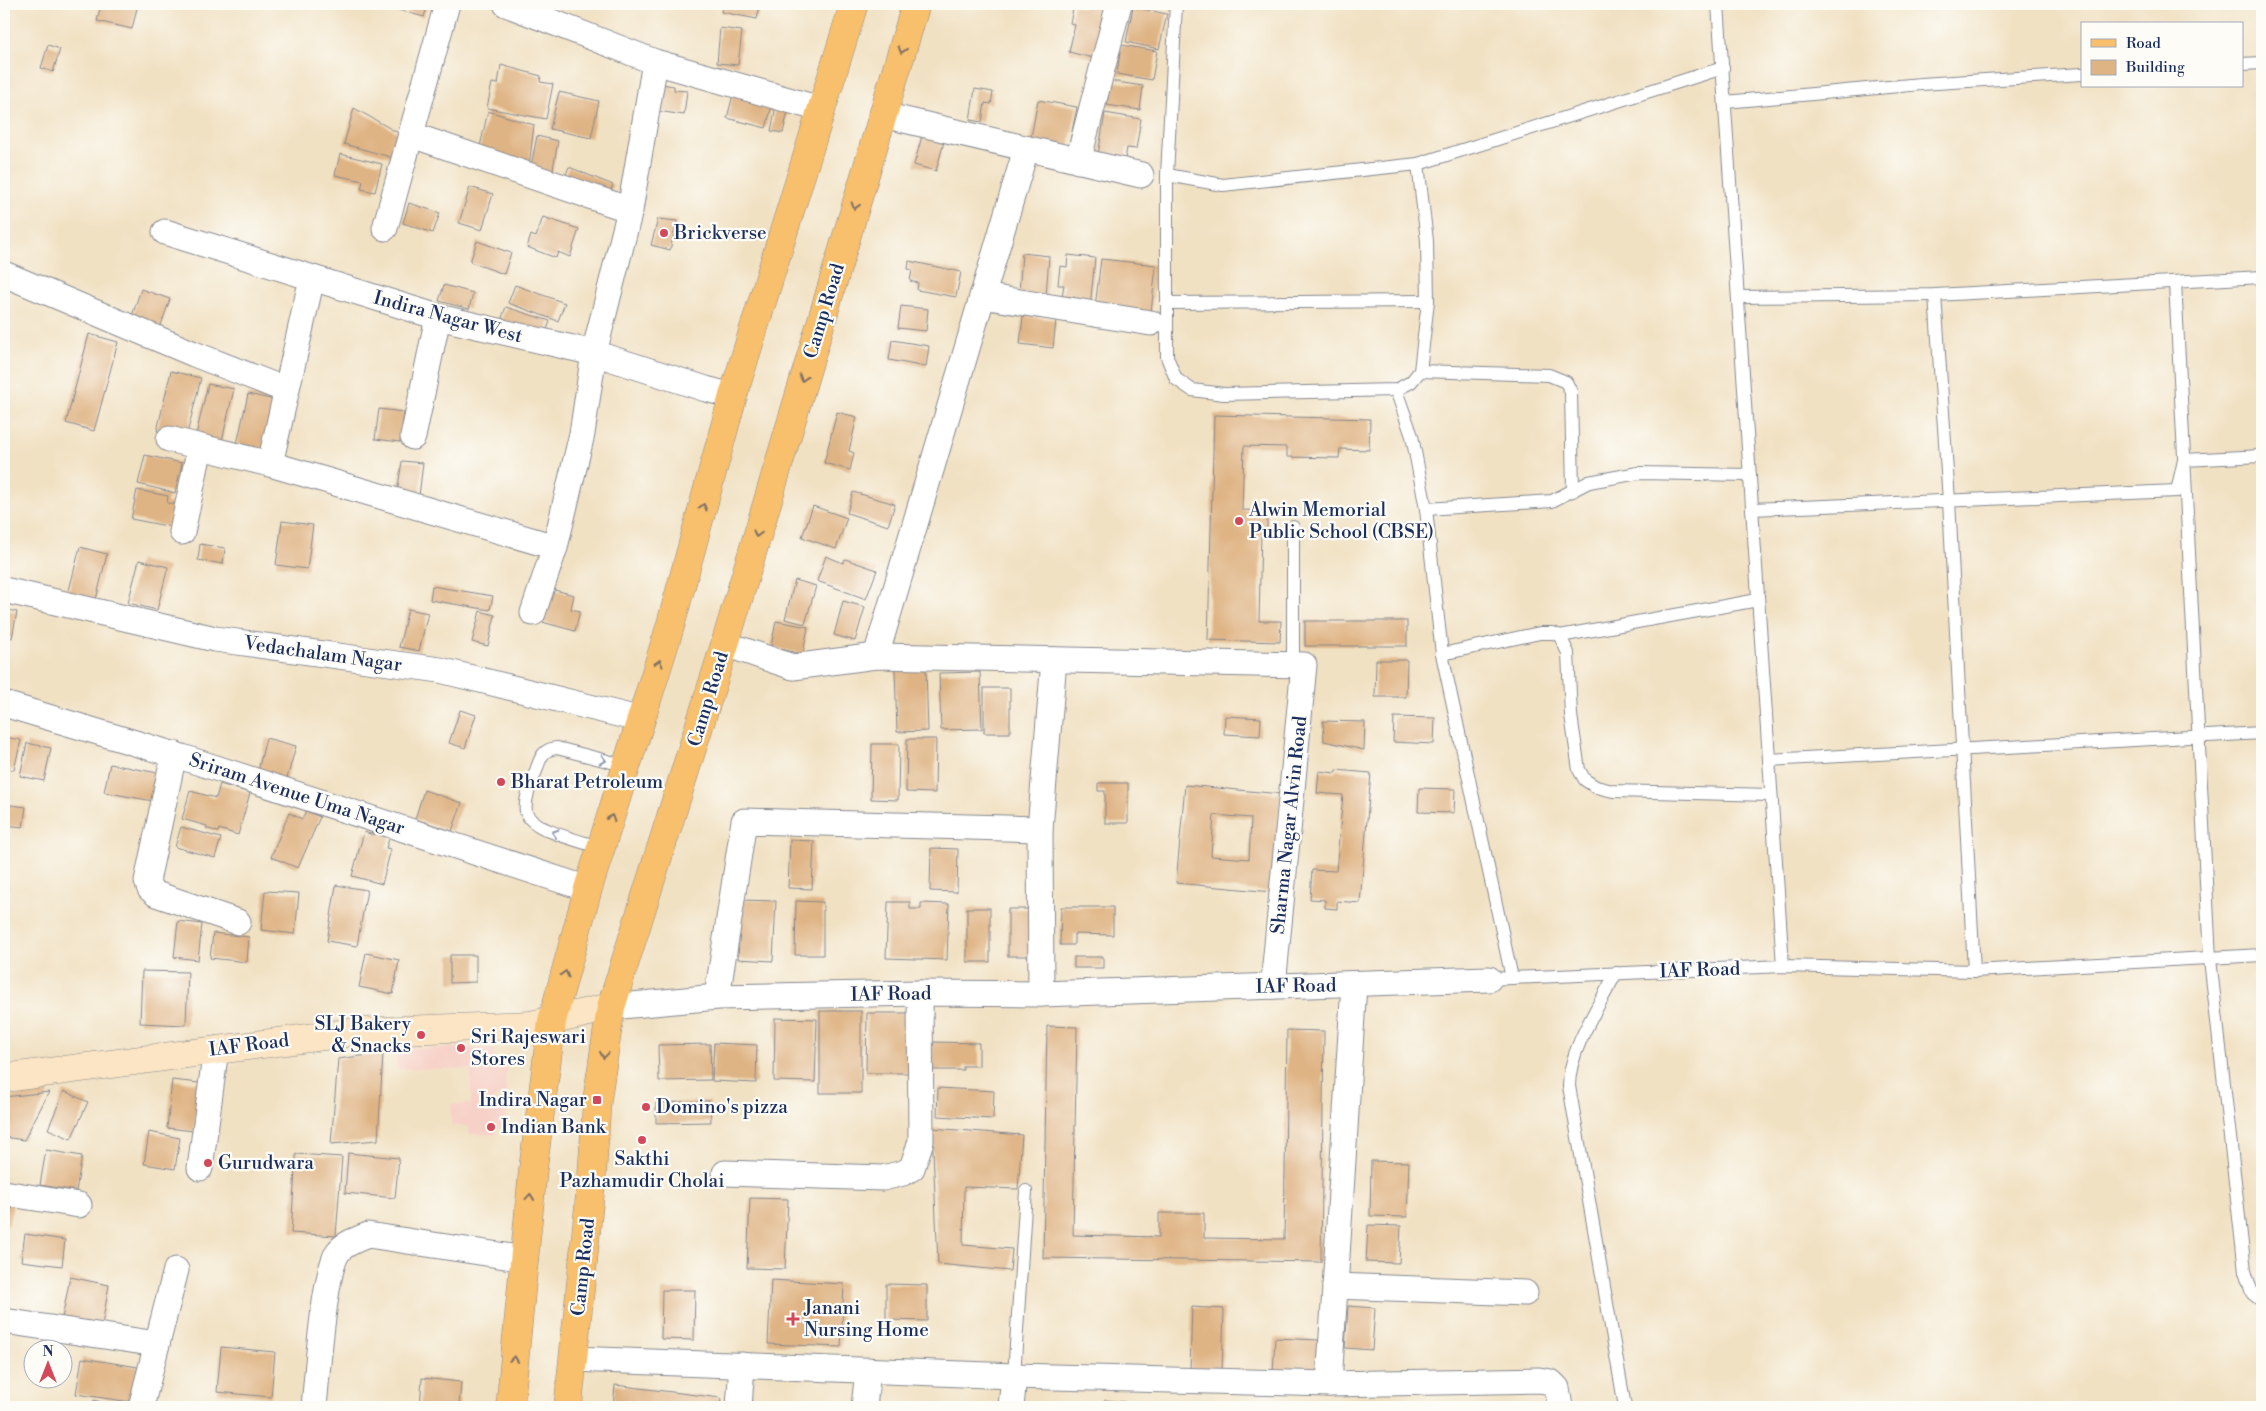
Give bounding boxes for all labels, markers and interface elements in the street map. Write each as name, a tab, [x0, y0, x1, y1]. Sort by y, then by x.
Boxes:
legend	[2081, 22, 2244, 88]
text: Road	[2126, 34, 2161, 53]
one-way arrow	[898, 46, 908, 54]
text: Building	[2125, 58, 2185, 77]
one-way arrow	[851, 201, 861, 210]
place label: Brickverse	[673, 221, 767, 245]
marker: Brickverse	[658, 227, 670, 239]
street label: Camp Road	[798, 260, 850, 361]
street label: Indira Nagar West	[371, 286, 525, 348]
one-way arrow	[799, 374, 809, 382]
place label: Alwin Memorial Public School (CBSE)	[1248, 498, 1434, 544]
one-way arrow	[697, 503, 707, 511]
marker: Alwin Memorial Public School (CBSE)	[1233, 515, 1245, 527]
one-way arrow	[753, 530, 763, 538]
street label: Vedachalam Nagar	[241, 631, 404, 677]
street label: Camp Road	[682, 648, 734, 749]
one-way arrow	[653, 659, 663, 668]
street label: Sharma Nagar Alvin Road	[1266, 714, 1312, 935]
street label: Sriram Avenue Uma Nagar	[186, 748, 408, 840]
one-way arrow	[598, 754, 607, 765]
place label: Bharat Petroleum	[510, 770, 663, 794]
marker: Bharat Petroleum	[495, 776, 507, 788]
one-way arrow	[605, 815, 615, 823]
one-way arrow	[552, 828, 560, 838]
street label: IAF Road	[1659, 957, 1741, 983]
one-way arrow	[560, 971, 570, 979]
street label: IAF Road	[1255, 973, 1337, 999]
street label: IAF Road	[850, 981, 932, 1007]
place label: SLJ Bakery & Snacks	[314, 1012, 412, 1058]
place label: Sri Rajeswari Stores	[471, 1025, 586, 1071]
street label: IAF Road	[207, 1028, 291, 1062]
marker: SLJ Bakery & Snacks	[415, 1029, 427, 1041]
marker: Sri Rajeswari Stores	[455, 1042, 467, 1054]
one-way arrow	[599, 1051, 609, 1060]
place label: Indira Nagar	[479, 1088, 587, 1112]
marker: Indira Nagar	[591, 1094, 603, 1106]
place label: Domino's pizza	[656, 1095, 788, 1119]
marker: Domino's pizza	[640, 1101, 652, 1113]
place label: Indian Bank	[501, 1115, 607, 1139]
marker: Indian Bank	[485, 1121, 497, 1133]
marker: Sakthi Pazhamudir Cholai	[636, 1134, 648, 1146]
place label: Sakthi Pazhamudir Cholai	[560, 1147, 724, 1193]
place label: Gurudwara	[218, 1151, 314, 1175]
marker: Gurudwara	[202, 1157, 214, 1169]
one-way arrow	[524, 1193, 535, 1201]
street label: Camp Road	[566, 1217, 600, 1317]
place label: Janani Nursing Home	[803, 1296, 929, 1342]
marker: Janani Nursing Home	[786, 1312, 800, 1326]
north arrow	[22, 1338, 72, 1388]
text: N	[42, 1343, 54, 1361]
one-way arrow	[508, 1354, 519, 1362]

